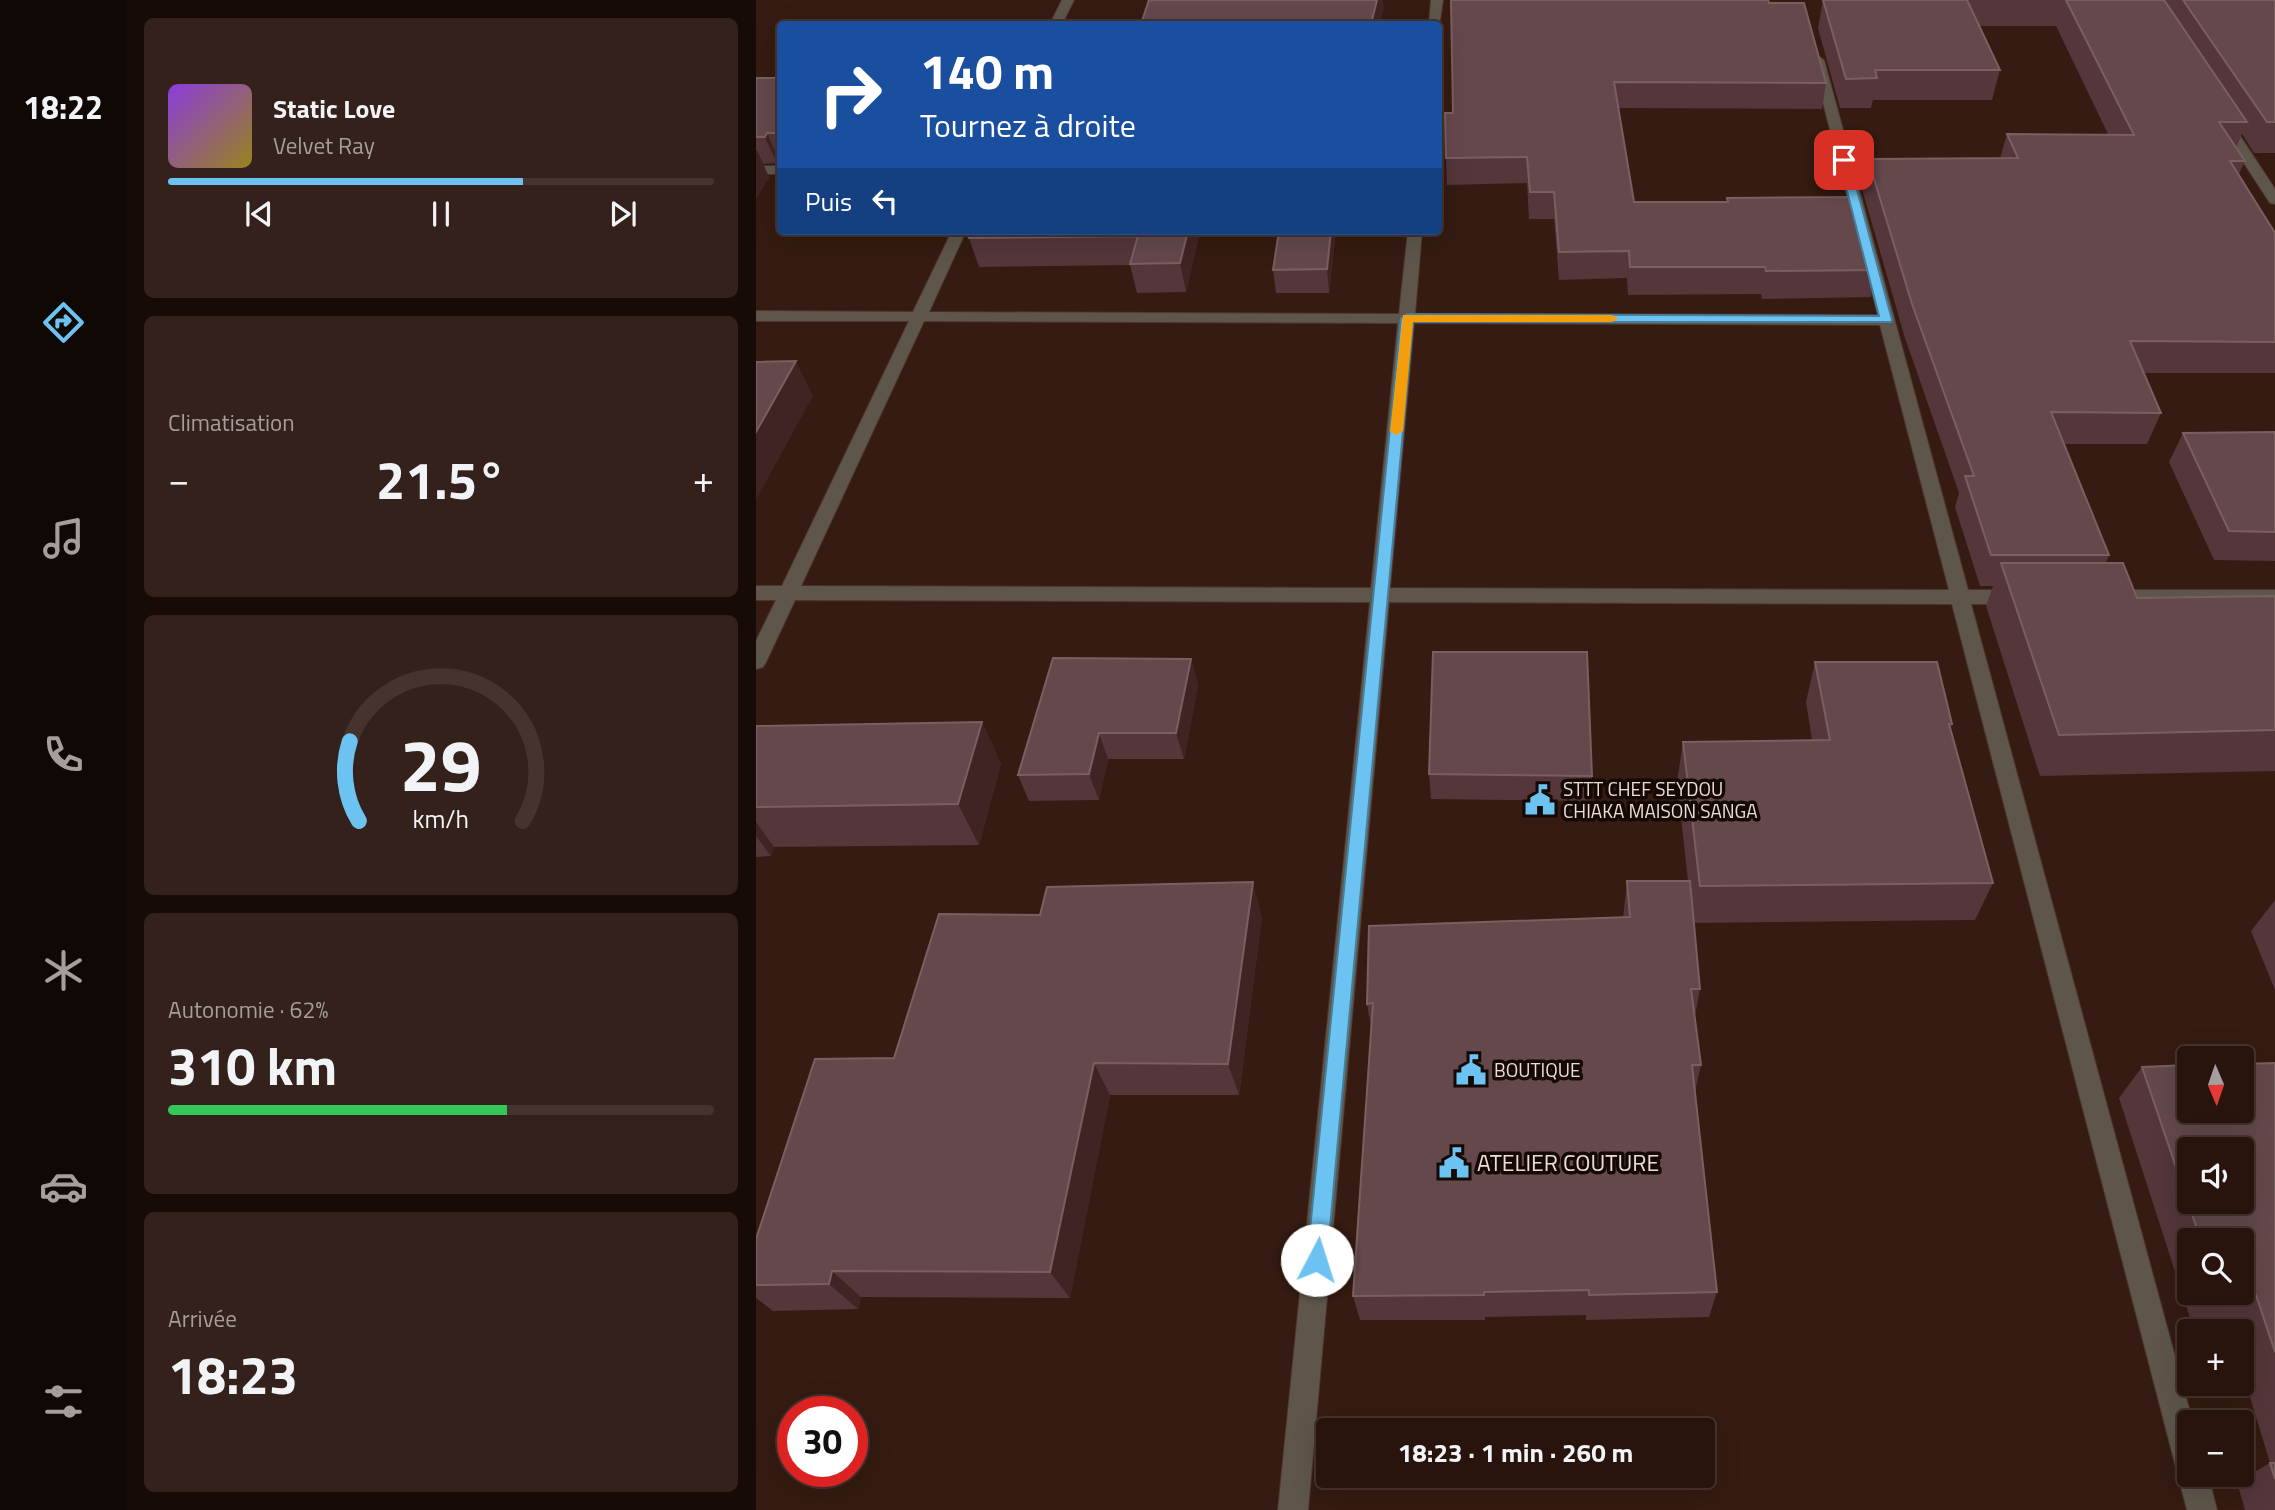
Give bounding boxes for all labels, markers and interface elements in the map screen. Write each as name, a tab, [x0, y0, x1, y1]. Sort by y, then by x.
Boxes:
text: 140 m	[920, 33, 1054, 108]
icon: right	[805, 49, 896, 140]
text: 18:22	[23, 83, 103, 131]
text: Static Love	[273, 89, 395, 128]
text: Tournez à droite	[920, 101, 1136, 149]
text: Velvet Ray	[273, 128, 375, 163]
pin	[1814, 130, 1874, 190]
icon: arrive	[1825, 141, 1863, 179]
text: Puis	[805, 182, 852, 221]
icon: left	[866, 182, 904, 220]
icon: previous	[240, 195, 278, 233]
icon: pause	[422, 195, 460, 233]
icon: next	[604, 195, 642, 233]
icon: directions	[39, 298, 88, 347]
text: Climatisation	[168, 405, 295, 440]
text: 21.5°	[376, 440, 506, 519]
text: −	[168, 450, 189, 508]
text: +	[693, 450, 714, 508]
icon: music	[39, 514, 88, 563]
text: 29	[400, 709, 482, 819]
icon: phone	[39, 730, 88, 779]
place label: STTT CHEF SEYDOU CHIAKA MAISON SANGA	[1563, 774, 1758, 825]
public building icon: STTT CHEF SEYDOU CHIAKA MAISON SANGA	[1523, 783, 1557, 817]
text: km/h	[413, 800, 469, 838]
icon: climate	[39, 946, 88, 995]
text: Autonomie · 62%	[168, 992, 328, 1027]
text: 310 km	[168, 1026, 337, 1105]
north arrow	[2177, 1046, 2254, 1124]
map controls	[2177, 1046, 2254, 1487]
public building icon: BOUTIQUE	[1454, 1053, 1488, 1087]
place label: BOUTIQUE	[1494, 1055, 1580, 1084]
button: sound	[2177, 1137, 2254, 1214]
place label: ATELIER COUTURE	[1477, 1145, 1659, 1180]
public building icon: ATELIER COUTURE	[1437, 1146, 1471, 1180]
icon: car	[39, 1162, 88, 1211]
position arrow	[1280, 1223, 1354, 1297]
button: search	[2177, 1228, 2254, 1305]
text: Arrivée	[168, 1301, 237, 1336]
button: +	[2177, 1319, 2254, 1396]
text: 18:23	[168, 1335, 298, 1414]
icon: filters	[39, 1377, 88, 1426]
speed limit sign: 30	[777, 1396, 868, 1487]
button: −	[2177, 1410, 2254, 1487]
text: 18:23 · 1 min · 260 m	[1398, 1433, 1633, 1472]

